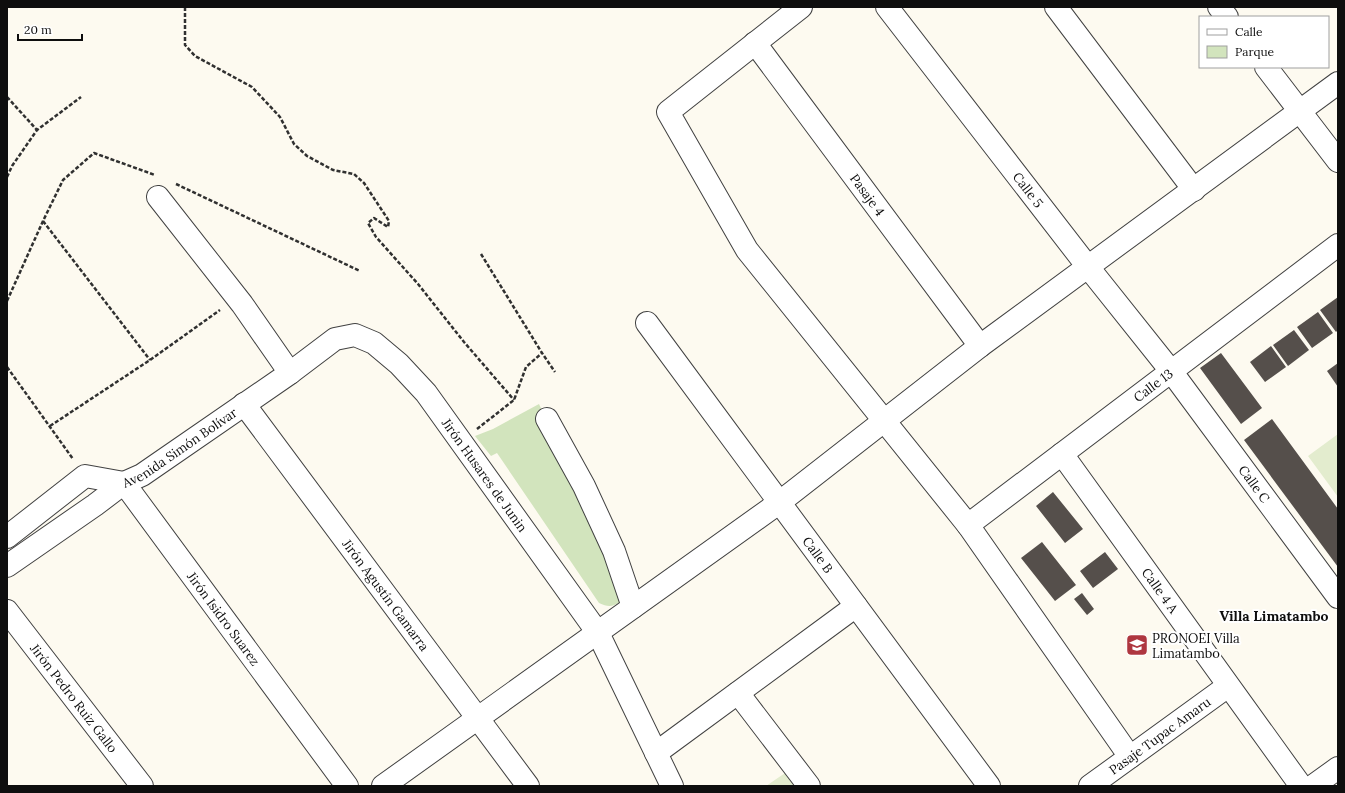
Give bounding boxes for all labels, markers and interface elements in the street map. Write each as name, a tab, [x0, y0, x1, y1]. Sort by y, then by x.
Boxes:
scale bar	[18, 16, 82, 42]
legend	[1199, 16, 1329, 68]
text: 20 m	[24, 22, 52, 37]
text: Calle	[1235, 24, 1263, 39]
text: Parque	[1235, 44, 1275, 59]
street label: Calle 5	[1009, 169, 1047, 211]
street label: Pasaje 4	[846, 171, 888, 219]
street label: Calle 13	[1130, 365, 1177, 406]
street label: Avenida Simón Bolívar	[119, 404, 241, 492]
street label: Jirón Husares de Junin	[437, 414, 531, 536]
street label: Calle C	[1235, 462, 1273, 506]
street label: Calle B	[799, 533, 837, 577]
street label: Jirón Agustín Gamarra	[338, 535, 433, 655]
street label: Calle 4 A	[1138, 565, 1182, 617]
street label: Jirón Isidro Suarez	[183, 568, 264, 669]
district label: Villa Limatambo	[1219, 607, 1329, 625]
place label: PRONOEI Villa Limatambo	[1152, 630, 1240, 662]
school or university icon: PRONOEI Villa Limatambo	[1124, 632, 1150, 658]
street label: Jirón Pedro Ruiz Gallo	[26, 640, 121, 757]
street label: Pasaje Tupac Amaru	[1106, 693, 1214, 779]

